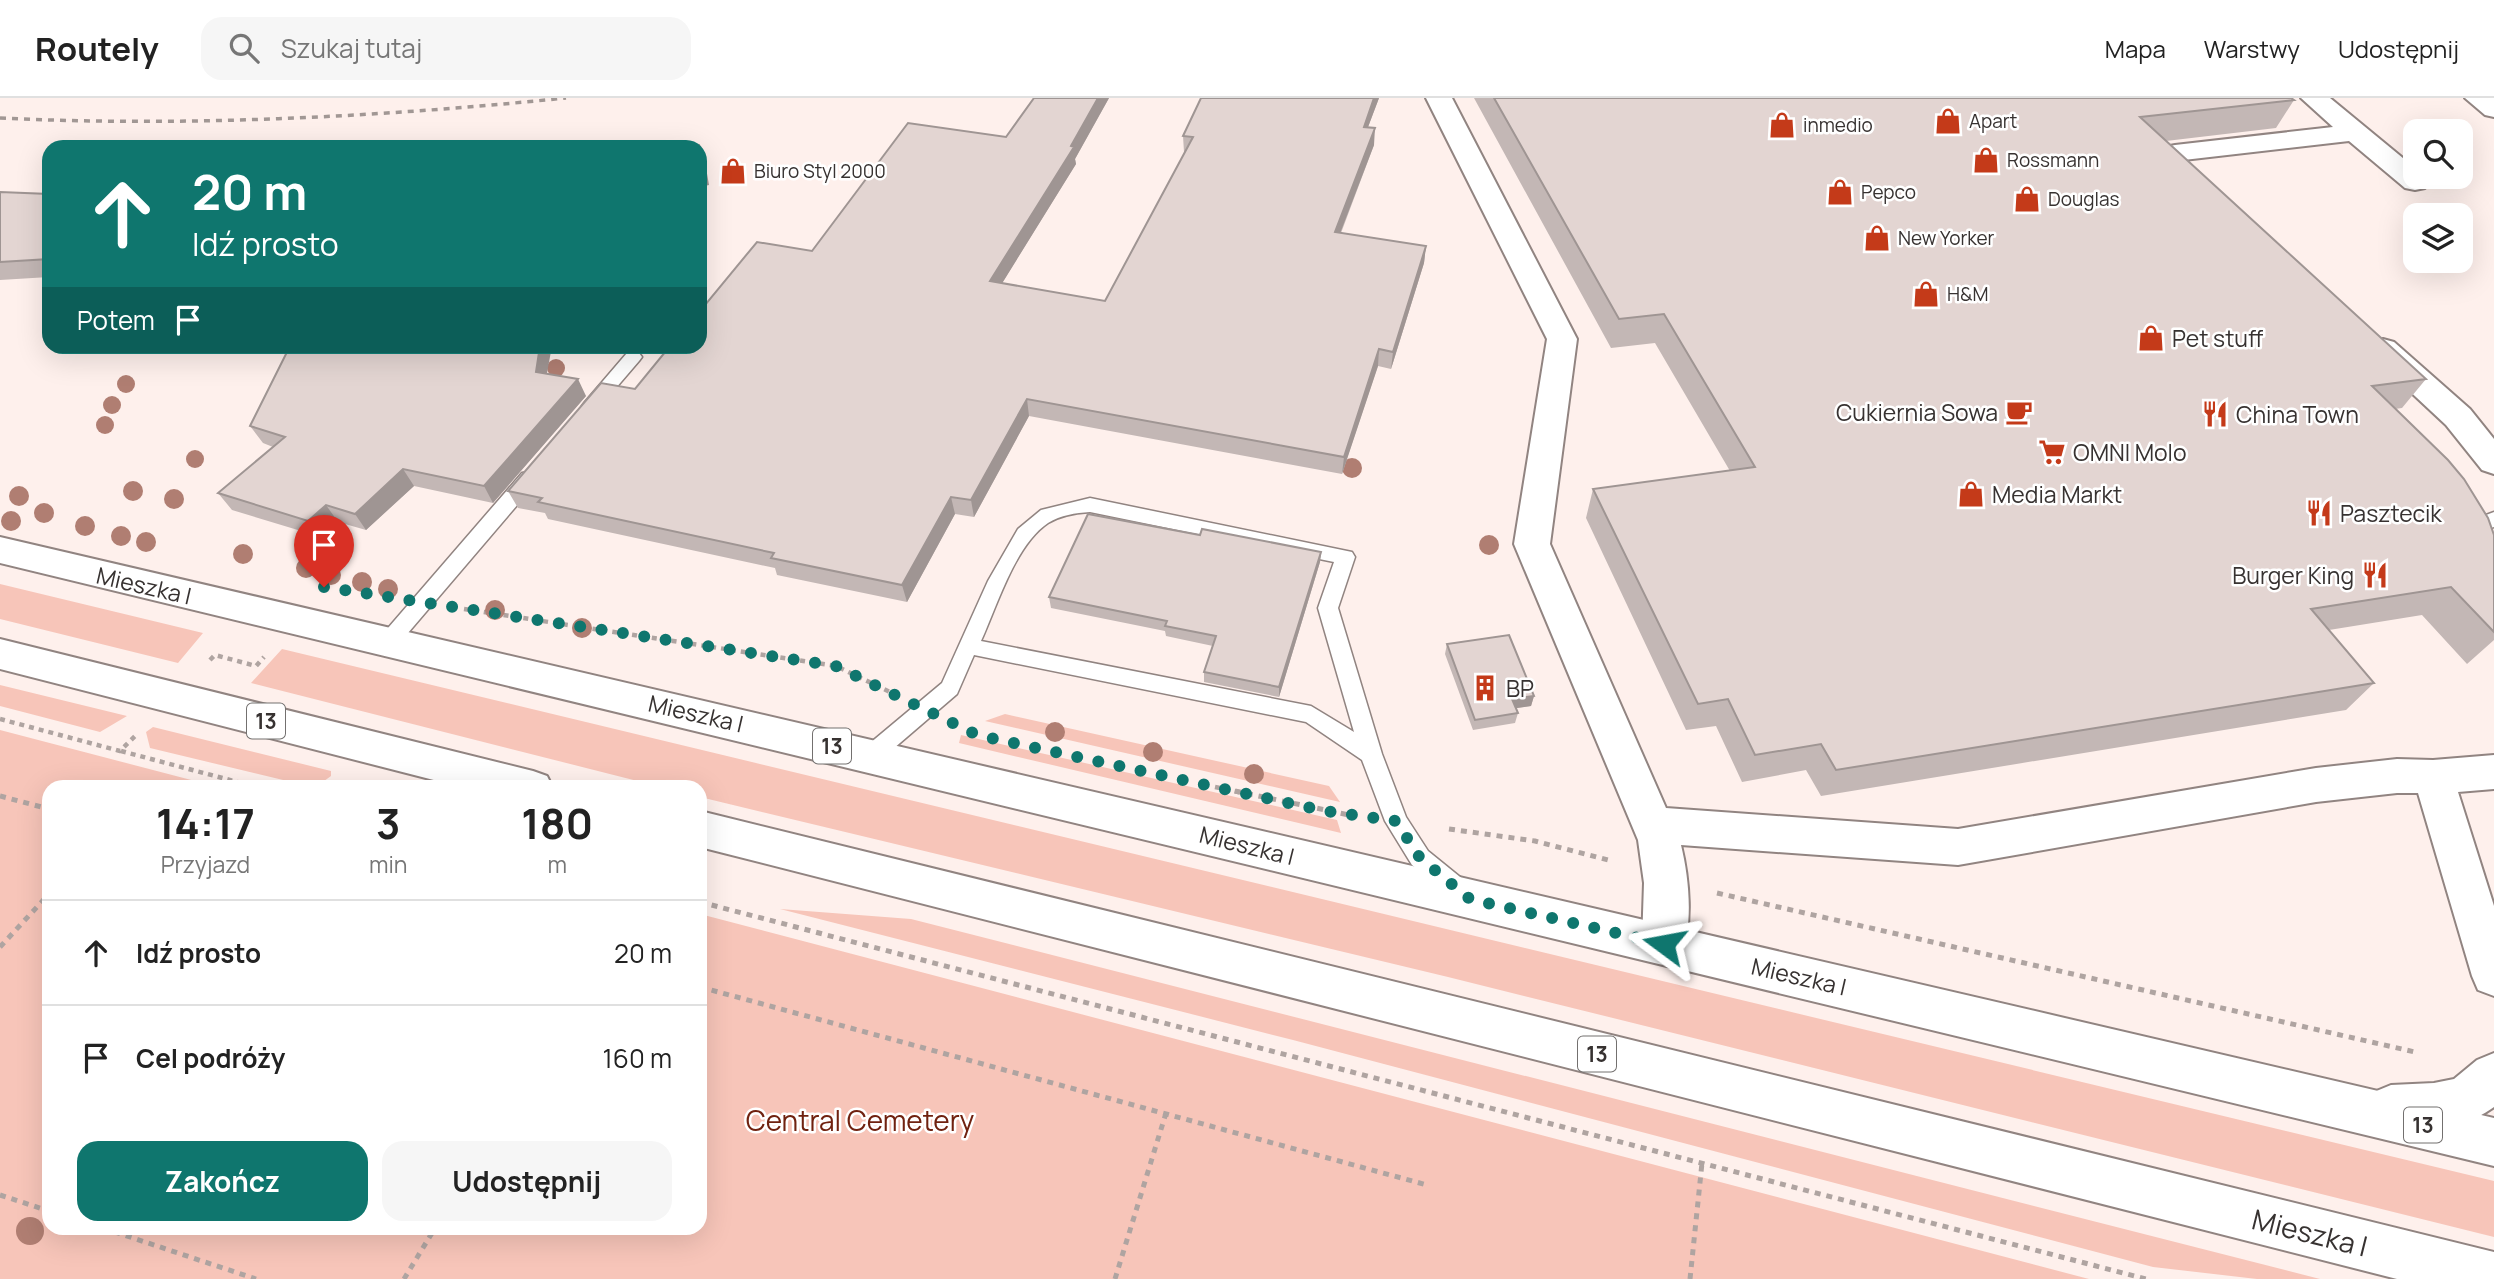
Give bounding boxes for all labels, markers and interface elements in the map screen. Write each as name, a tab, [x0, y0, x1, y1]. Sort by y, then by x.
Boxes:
search box	[201, 17, 691, 80]
text: Routely	[35, 26, 159, 71]
icon: search	[225, 29, 263, 67]
text: Szukaj tutaj	[281, 30, 422, 66]
text: Mapa	[2105, 32, 2166, 65]
text: Warstwy	[2204, 32, 2300, 65]
text: Udostępnij	[2338, 32, 2459, 65]
shop icon: Apart	[1933, 106, 1963, 136]
place label: Apart	[1969, 108, 2017, 134]
shop icon: inmedio	[1767, 110, 1797, 140]
place label: inmedio	[1803, 112, 1873, 138]
map controls	[2403, 119, 2473, 273]
button: search	[2403, 119, 2473, 189]
shop icon: Rossmann	[1971, 145, 2001, 175]
place label: Rossmann	[2007, 147, 2099, 173]
shop icon: Biuro Styl 2000	[718, 156, 748, 186]
text: 20 m	[192, 158, 307, 225]
place label: Biuro Styl 2000	[754, 158, 886, 184]
icon: ahead	[77, 168, 168, 259]
shop icon: Pepco	[1825, 177, 1855, 207]
place label: Pepco	[1861, 179, 1916, 205]
shop icon: Douglas	[2012, 184, 2042, 214]
place label: Douglas	[2048, 186, 2120, 212]
button: layers	[2403, 203, 2473, 273]
text: Idź prosto	[192, 222, 339, 266]
shop icon: New Yorker	[1862, 223, 1892, 253]
place label: New Yorker	[1898, 225, 1995, 251]
shop icon: H&M	[1911, 279, 1941, 309]
place label: H&M	[1947, 281, 1988, 307]
icon: arrive	[169, 301, 207, 339]
text: Potem	[77, 302, 155, 338]
place label: Pet stuff	[2172, 322, 2263, 354]
shop icon: Pet stuff	[2136, 323, 2166, 353]
place label: Cukiernia Sowa	[1836, 396, 1998, 428]
cafe icon: Cukiernia Sowa	[2004, 397, 2034, 427]
place label: China Town	[2236, 398, 2359, 430]
restaurant icon: China Town	[2200, 399, 2230, 429]
place label: OMNI Molo	[2073, 436, 2187, 468]
supermarket icon: OMNI Molo	[2037, 437, 2067, 467]
place label: Media Markt	[1992, 478, 2122, 510]
shop icon: Media Markt	[1956, 479, 1986, 509]
place label: Pasztecik	[2340, 497, 2442, 529]
restaurant icon: Pasztecik	[2304, 498, 2334, 528]
pin	[294, 515, 354, 587]
icon: arrive	[305, 526, 343, 564]
street label: Mieszka I	[93, 559, 195, 611]
place label: Burger King	[2232, 559, 2354, 591]
restaurant icon: Burger King	[2360, 560, 2390, 590]
place label: BP	[1506, 672, 1534, 704]
building icon: BP	[1470, 673, 1500, 703]
street label: Mieszka I	[645, 687, 747, 739]
road number: 13	[247, 704, 285, 738]
road number: 13	[813, 728, 851, 764]
text: 14:17	[156, 794, 255, 852]
text: 3	[376, 794, 400, 852]
text: 180	[521, 794, 593, 852]
street label: Mieszka I	[1196, 818, 1298, 872]
text: Przyjazd	[161, 848, 250, 880]
text: min	[369, 848, 407, 880]
text: m	[547, 848, 567, 880]
position arrow	[1627, 907, 1701, 981]
icon: ahead	[77, 934, 115, 972]
text: Idź prosto	[136, 935, 261, 971]
text: 20 m	[614, 935, 672, 971]
street label: Mieszka I	[1748, 950, 1850, 1002]
road number: 13	[1578, 1037, 1616, 1072]
icon: arrive	[77, 1039, 115, 1077]
text: Cel podróży	[136, 1040, 285, 1076]
text: 160 m	[603, 1040, 672, 1076]
park label: Central Cemetery	[746, 1101, 975, 1139]
road number: 13	[2404, 1108, 2442, 1142]
button: Zakończ	[77, 1141, 368, 1221]
button: Udostępnij	[382, 1141, 672, 1221]
street label: Mieszka I	[2248, 1199, 2372, 1265]

